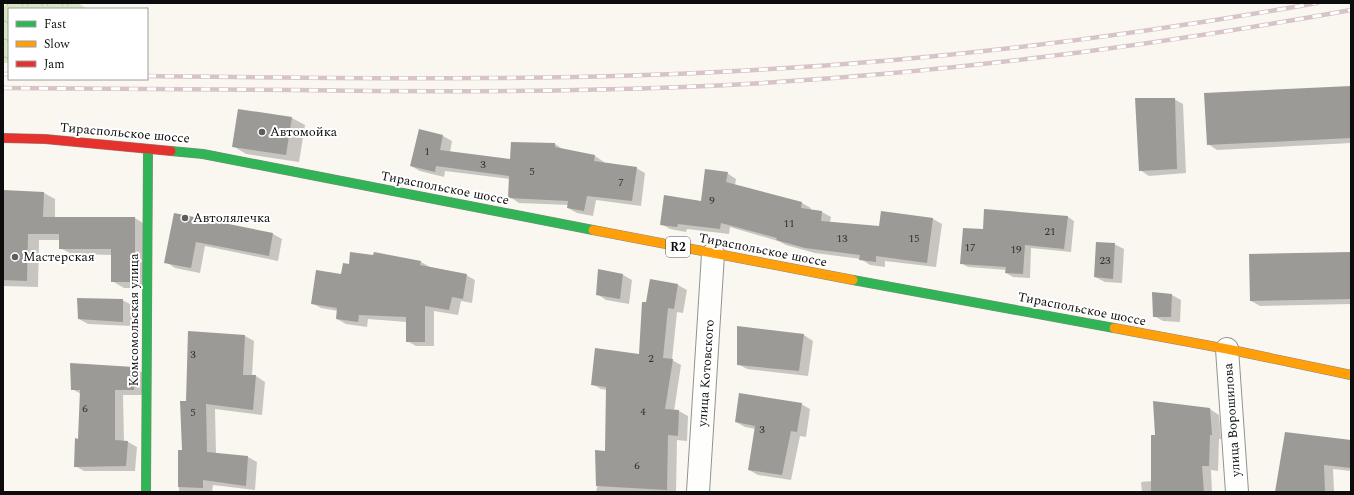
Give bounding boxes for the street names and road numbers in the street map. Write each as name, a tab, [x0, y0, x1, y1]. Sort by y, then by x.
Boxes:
street label: Тираспольское шоссе	[59, 117, 191, 149]
street label: Тираспольское шоссе	[379, 166, 511, 210]
street label: Тираспольское шоссе	[697, 228, 829, 272]
road number: R2	[666, 237, 690, 257]
street label: Комсомольская улица	[124, 253, 144, 387]
street label: Тираспольское шоссе	[1016, 287, 1148, 331]
street label: улица Котовского	[692, 319, 720, 428]
street label: улица Ворошилова	[1218, 362, 1246, 479]

